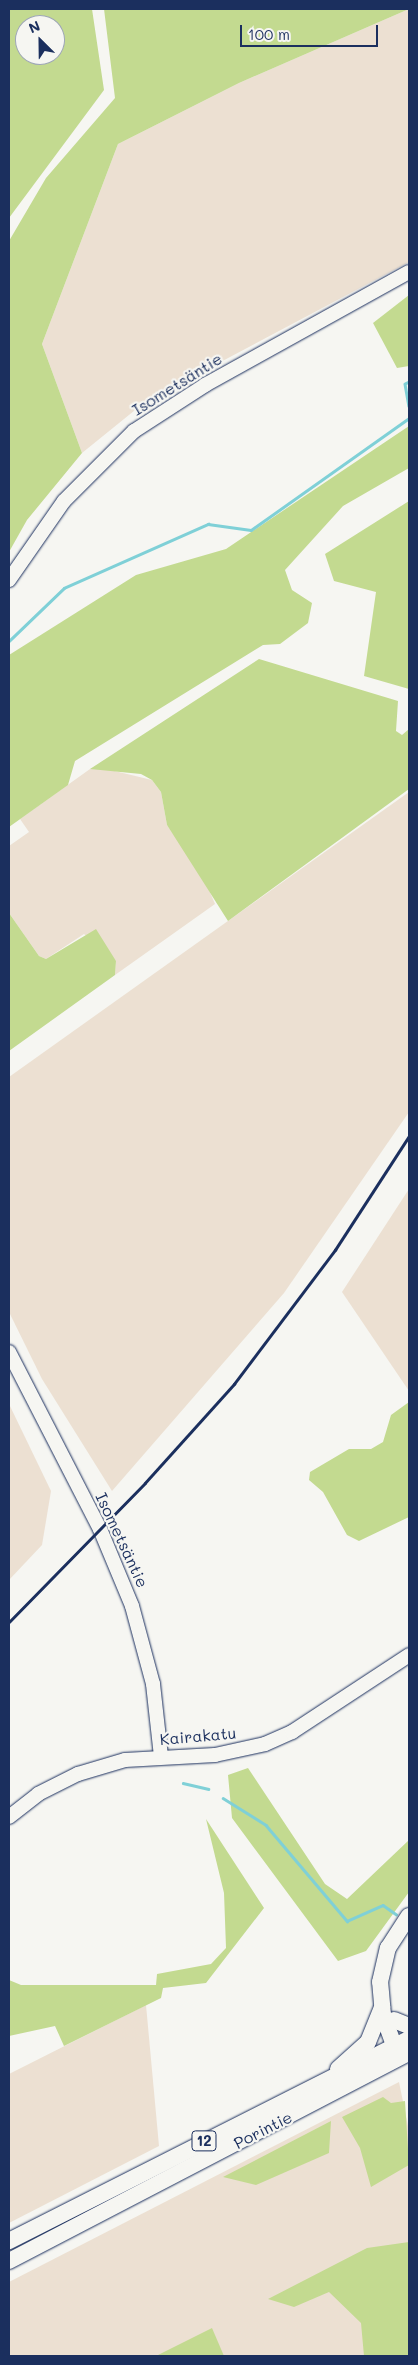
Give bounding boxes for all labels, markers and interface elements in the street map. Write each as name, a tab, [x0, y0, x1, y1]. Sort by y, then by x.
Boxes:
north arrow	[15, 15, 65, 65]
scale bar	[243, 15, 380, 47]
text: N	[26, 16, 43, 37]
text: 100 m	[248, 24, 290, 44]
street label: Isometsäntie	[128, 349, 226, 419]
street label: Isometsäntie	[92, 1490, 152, 1590]
street label: Kairakatu	[159, 1723, 237, 1749]
street label: Porintie	[231, 2107, 295, 2153]
road number: 12	[190, 2128, 218, 2154]

